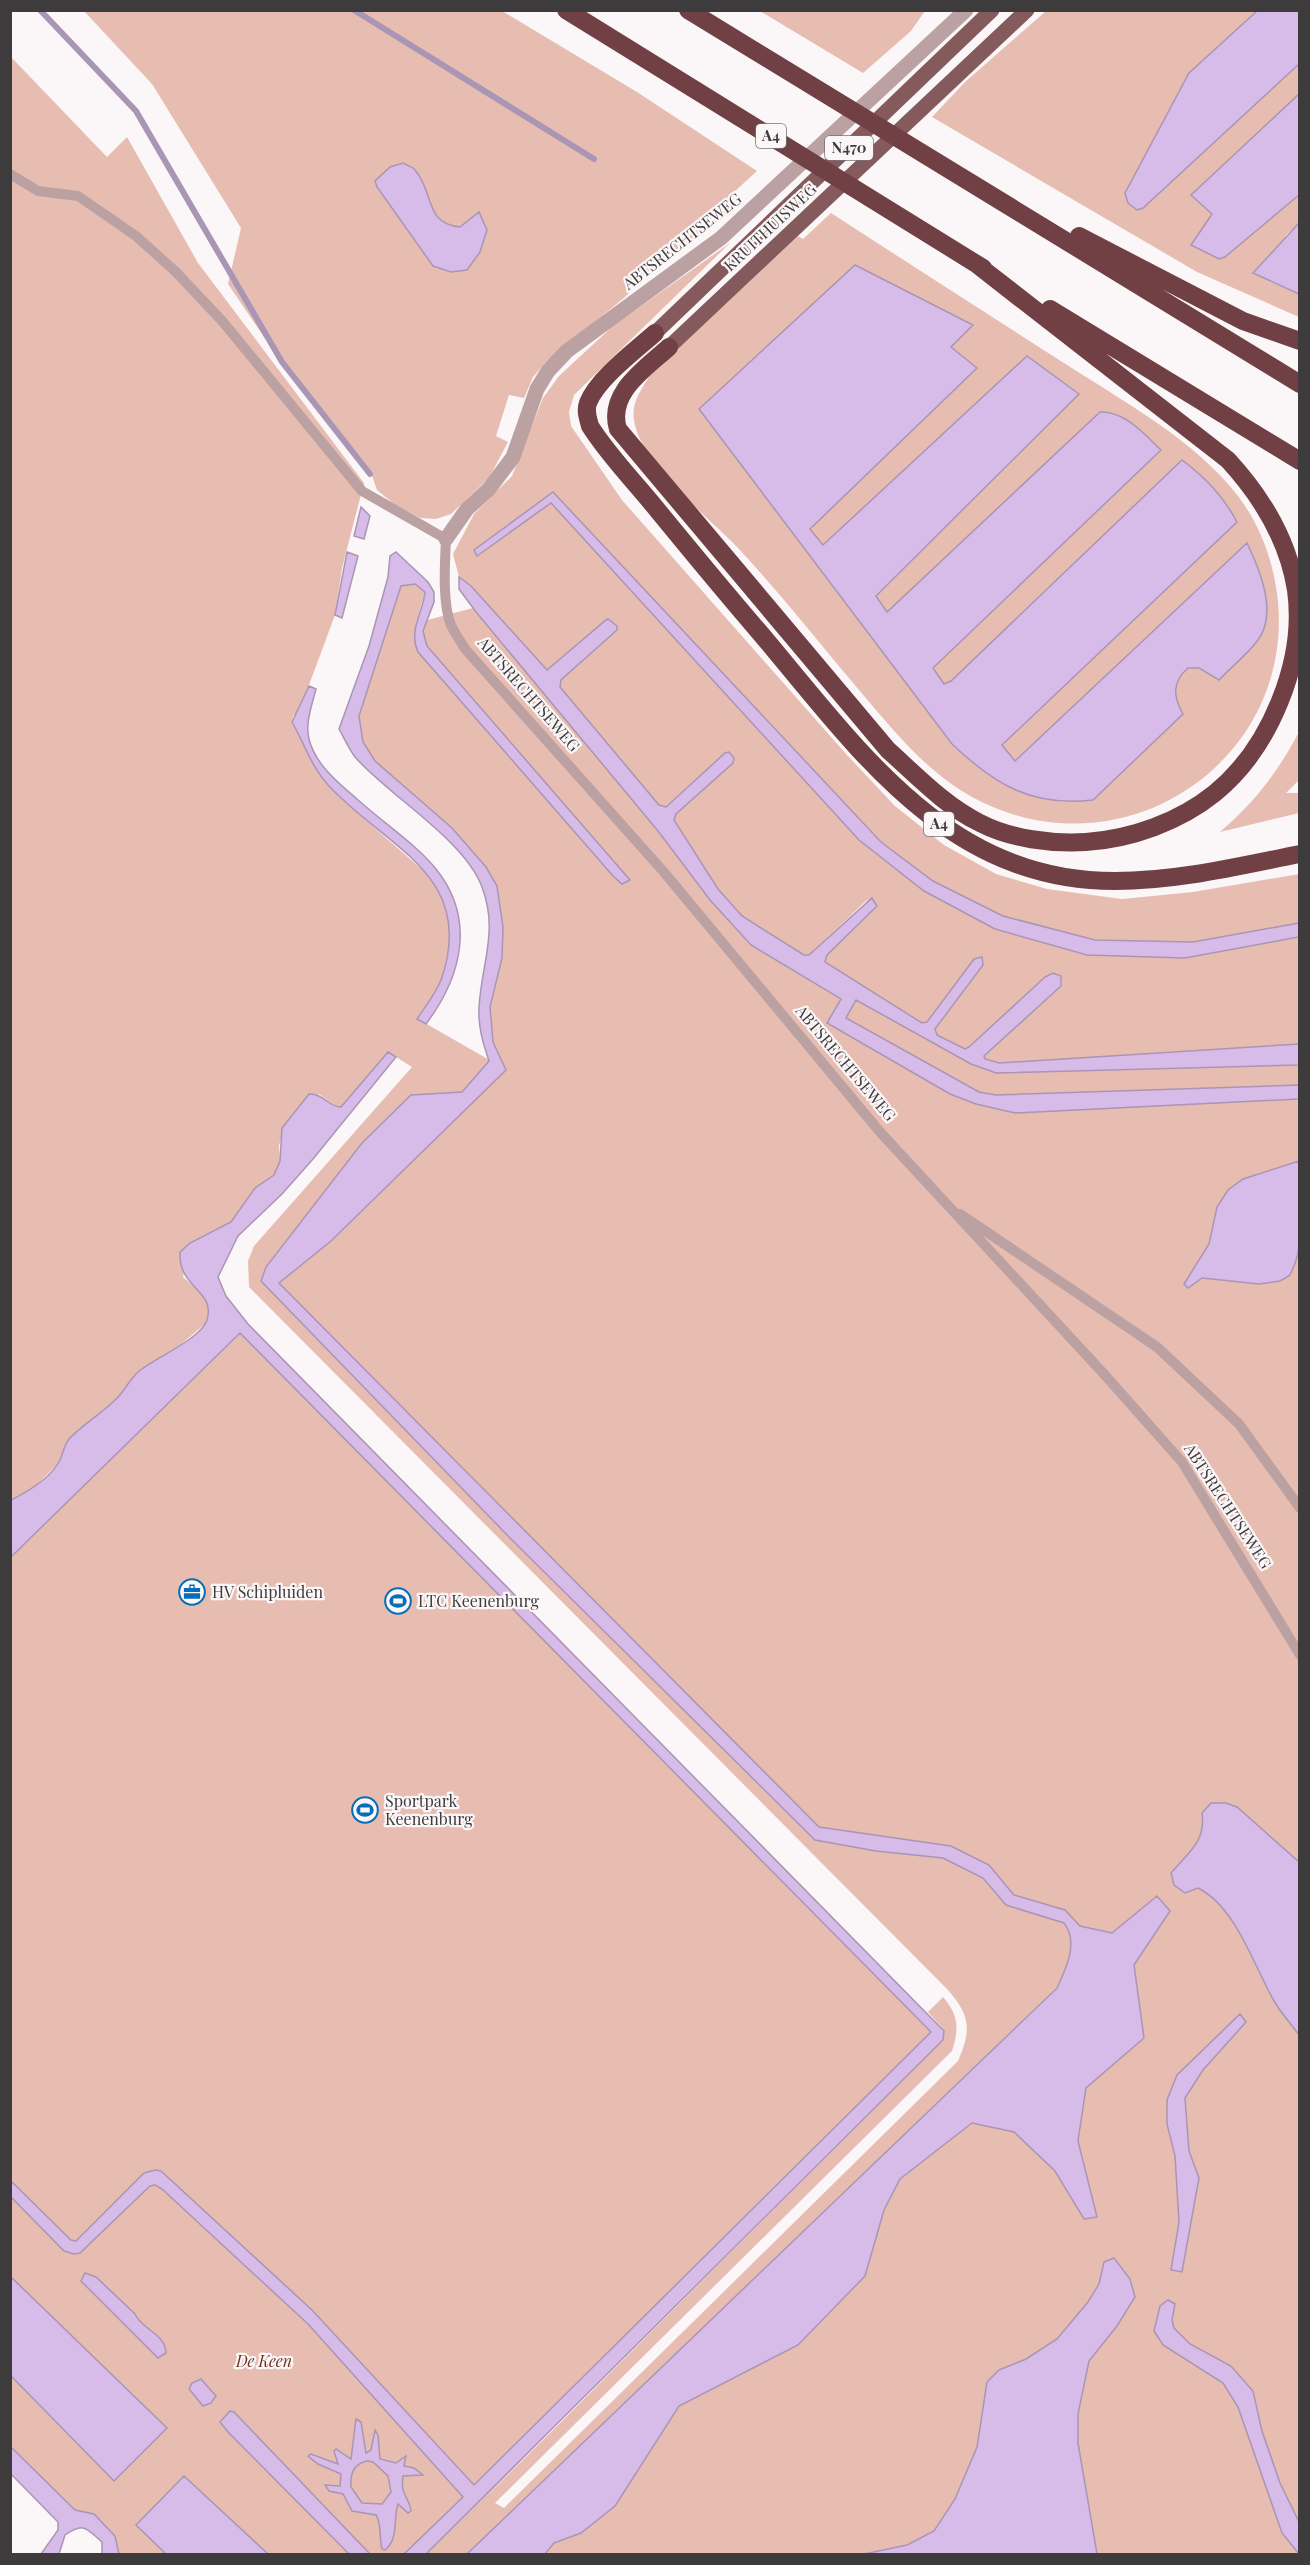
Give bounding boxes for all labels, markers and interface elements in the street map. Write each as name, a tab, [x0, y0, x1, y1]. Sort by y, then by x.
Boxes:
road number: A4	[756, 124, 786, 148]
road number: N470	[825, 136, 873, 160]
street label: KRUITHUISWEG	[719, 178, 821, 275]
street label: ABTSRECHTSEWEG	[617, 188, 745, 294]
street label: ABTSRECHTSEWEG	[473, 631, 585, 755]
road number: A4	[924, 812, 954, 836]
street label: ABTSRECHTSEWEG	[791, 1000, 901, 1125]
street label: ABTSRECHTSEWEG	[1180, 1438, 1277, 1572]
office icon: HV Schipluiden	[177, 1577, 207, 1607]
place label: HV Schipluiden	[212, 1581, 323, 1602]
sports icon: LTC Keenenburg	[383, 1586, 413, 1616]
place label: LTC Keenenburg	[418, 1590, 540, 1611]
place label: Sportpark Keenenburg	[385, 1790, 473, 1829]
sports icon: Sportpark Keenenburg	[350, 1795, 380, 1825]
park label: De Keen	[235, 2350, 292, 2371]

